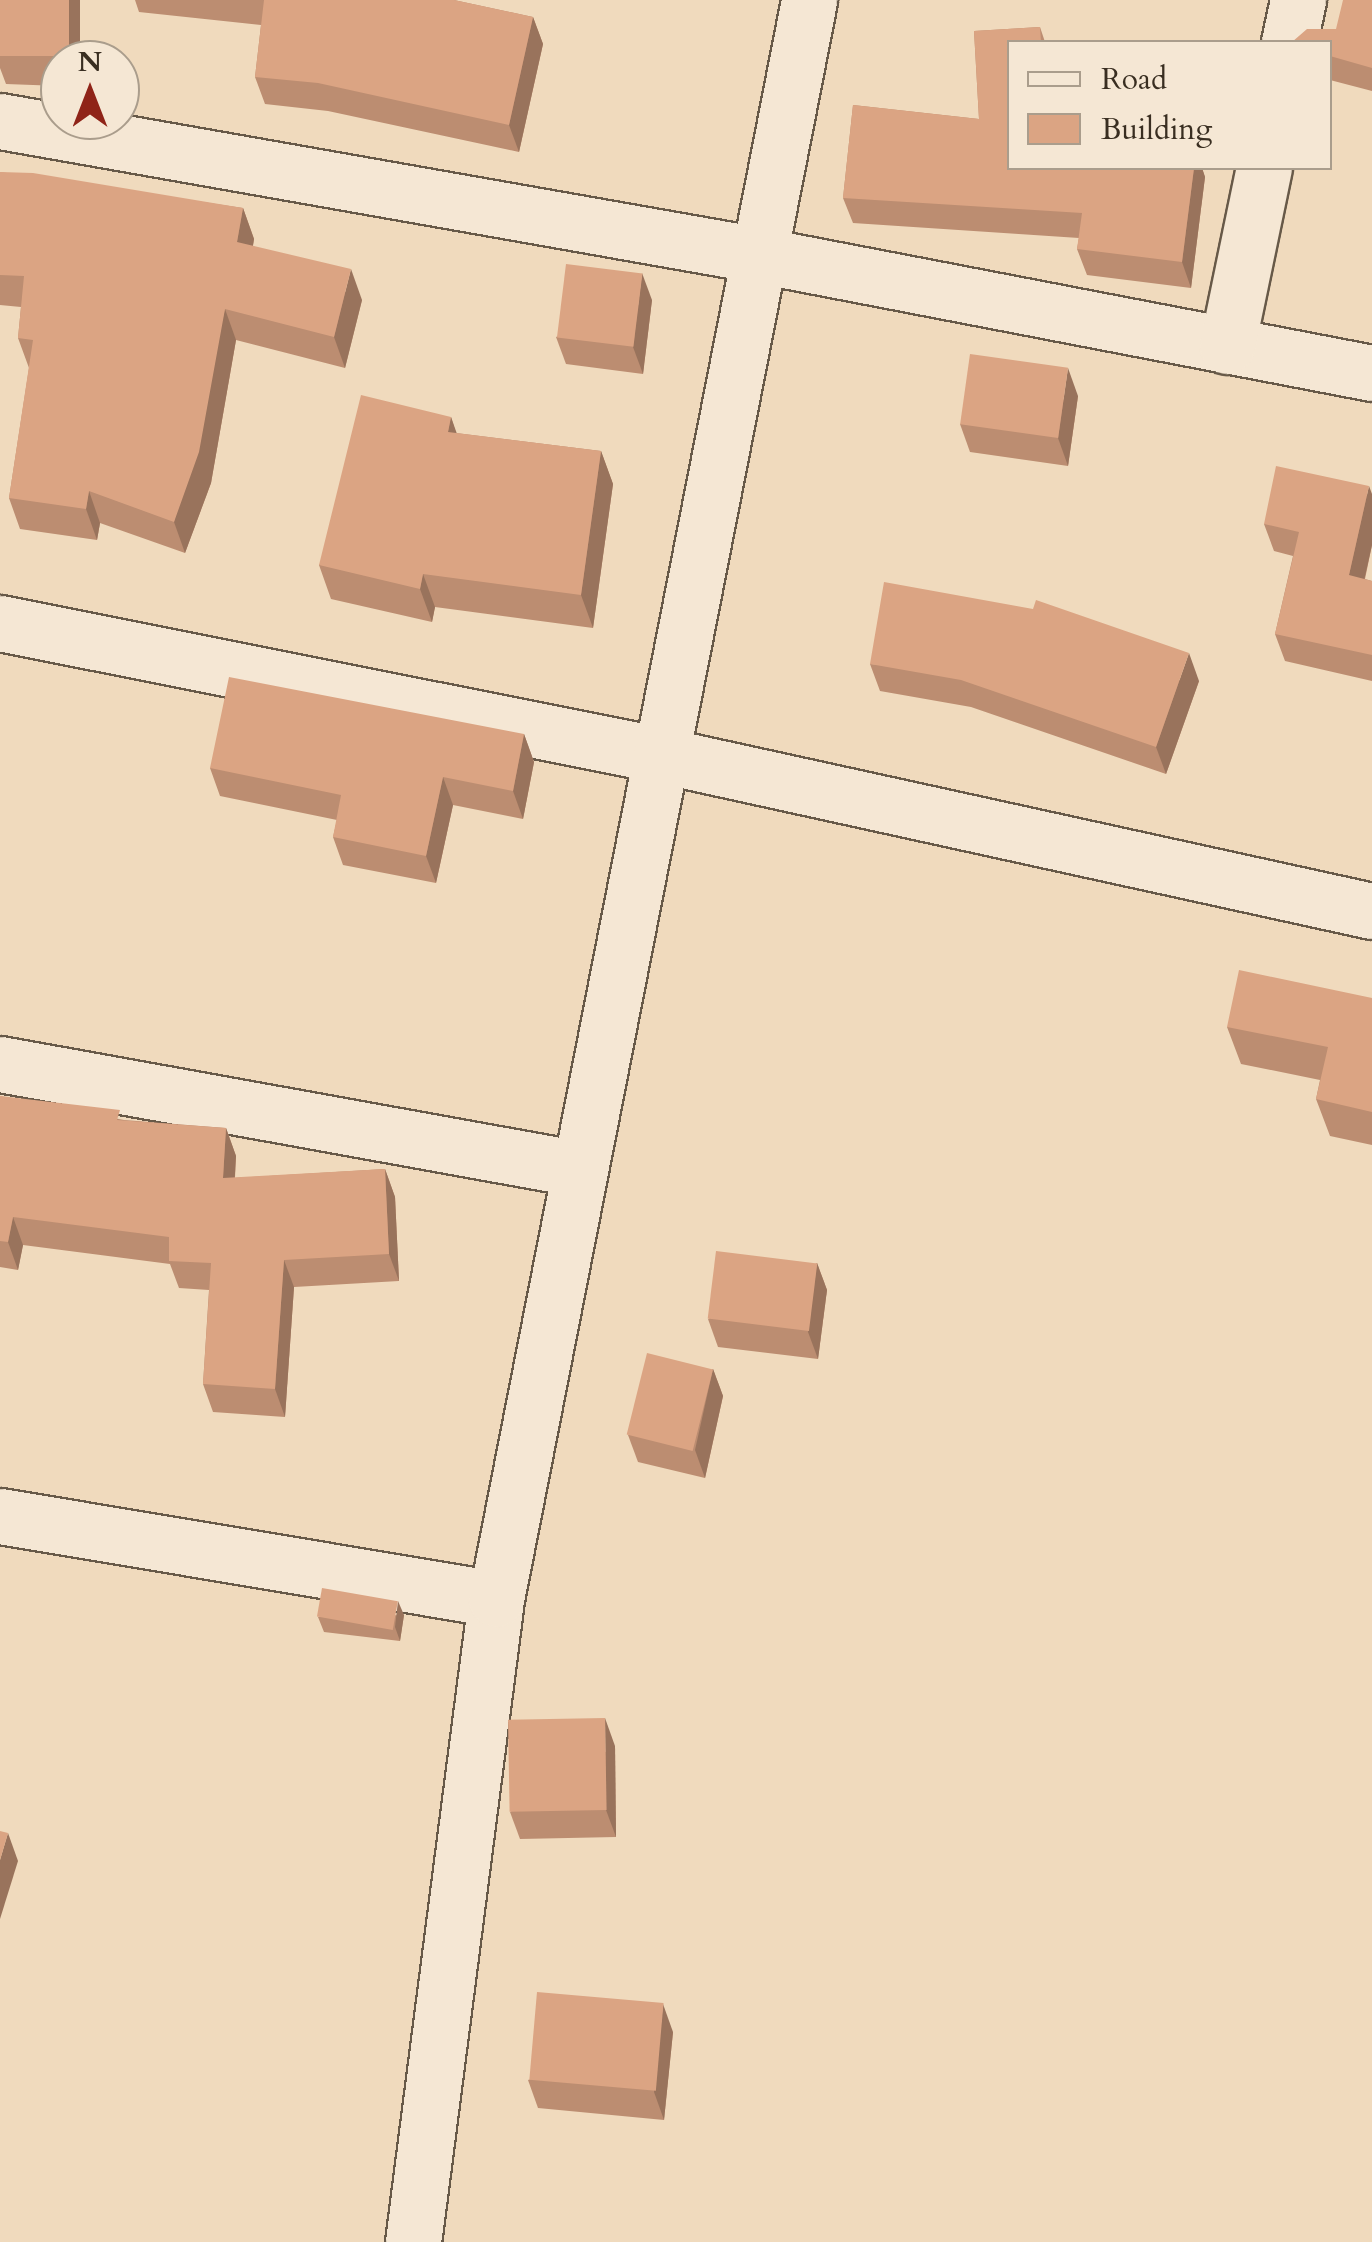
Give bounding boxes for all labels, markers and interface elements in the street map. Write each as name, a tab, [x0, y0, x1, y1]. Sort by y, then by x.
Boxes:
north arrow	[40, 40, 140, 140]
legend	[1007, 40, 1332, 170]
text: N	[78, 43, 102, 81]
text: Road	[1101, 59, 1167, 100]
text: Building	[1101, 109, 1212, 150]

